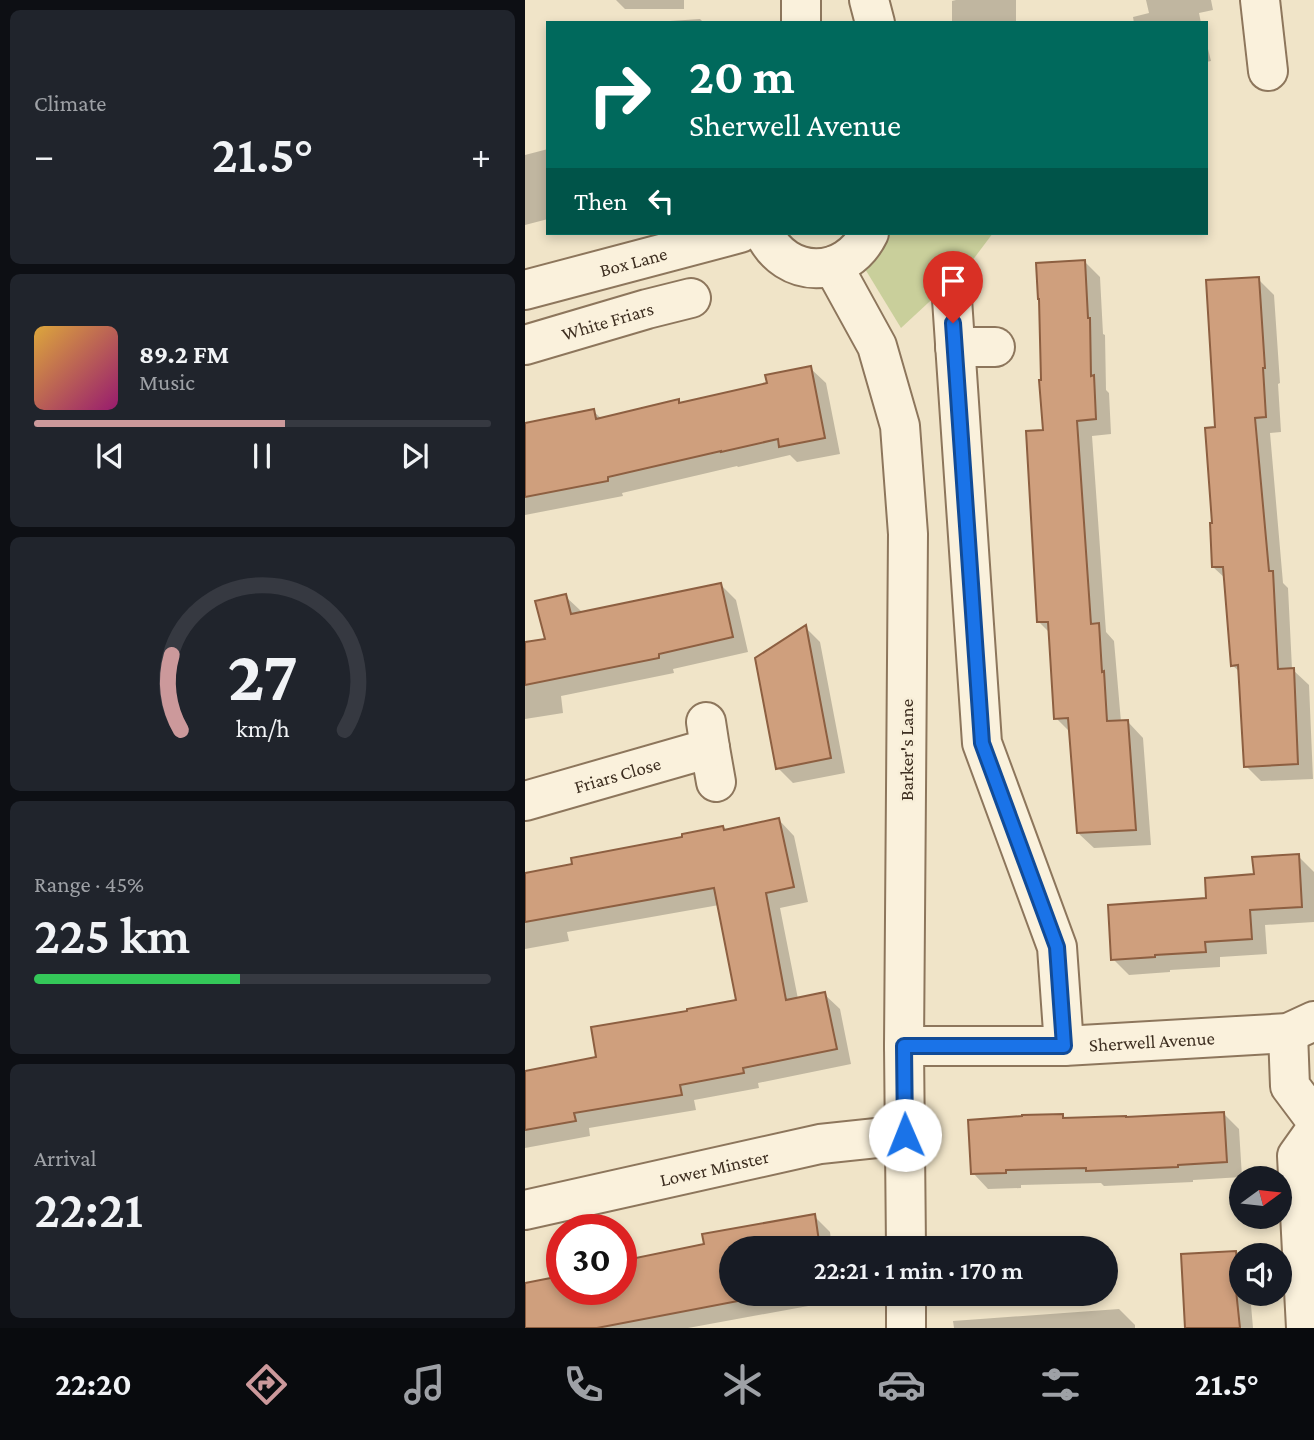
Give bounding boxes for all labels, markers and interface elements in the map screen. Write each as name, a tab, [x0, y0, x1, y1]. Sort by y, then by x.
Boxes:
icon: right	[574, 49, 665, 140]
text: 20 m	[689, 49, 795, 104]
text: Climate	[34, 90, 106, 116]
text: Sherwell Avenue	[689, 107, 901, 143]
text: 21.5°	[212, 125, 313, 183]
text: −	[34, 134, 54, 176]
text: +	[471, 134, 491, 176]
icon: left	[642, 182, 680, 220]
text: Then	[574, 187, 628, 216]
street label: Box Lane	[597, 242, 669, 280]
pin	[923, 251, 983, 323]
icon: arrive	[934, 262, 972, 300]
street label: White Friars	[559, 297, 655, 344]
text: 89.2 FM	[139, 340, 229, 369]
text: Music	[139, 369, 195, 395]
icon: previous	[91, 437, 129, 475]
icon: pause	[243, 437, 281, 475]
icon: next	[396, 437, 434, 475]
text: 27	[227, 635, 298, 716]
street label: Barker's Lane	[896, 699, 917, 801]
text: km/h	[236, 715, 289, 742]
street label: Friars Close	[572, 752, 663, 797]
text: Range · 45%	[34, 871, 144, 897]
text: 225 km	[34, 906, 190, 964]
street label: Sherwell Avenue	[1088, 1027, 1215, 1055]
position arrow	[868, 1098, 942, 1172]
text: Arrival	[34, 1145, 97, 1171]
street label: Lower Minster	[658, 1145, 771, 1190]
north arrow	[1229, 1166, 1291, 1228]
map controls	[1229, 1166, 1292, 1306]
text: 22:21	[34, 1180, 143, 1238]
speed limit sign: 30	[546, 1214, 637, 1305]
button: sound	[1229, 1243, 1292, 1306]
text: 22:21 · 1 min · 170 m	[814, 1256, 1023, 1285]
icon: directions	[242, 1360, 291, 1409]
icon: music	[400, 1360, 449, 1409]
icon: phone	[559, 1360, 608, 1409]
icon: climate	[718, 1360, 767, 1409]
icon: car	[877, 1360, 926, 1409]
icon: filters	[1036, 1360, 1085, 1409]
text: 22:20	[55, 1366, 132, 1402]
text: 21.5°	[1194, 1366, 1259, 1402]

